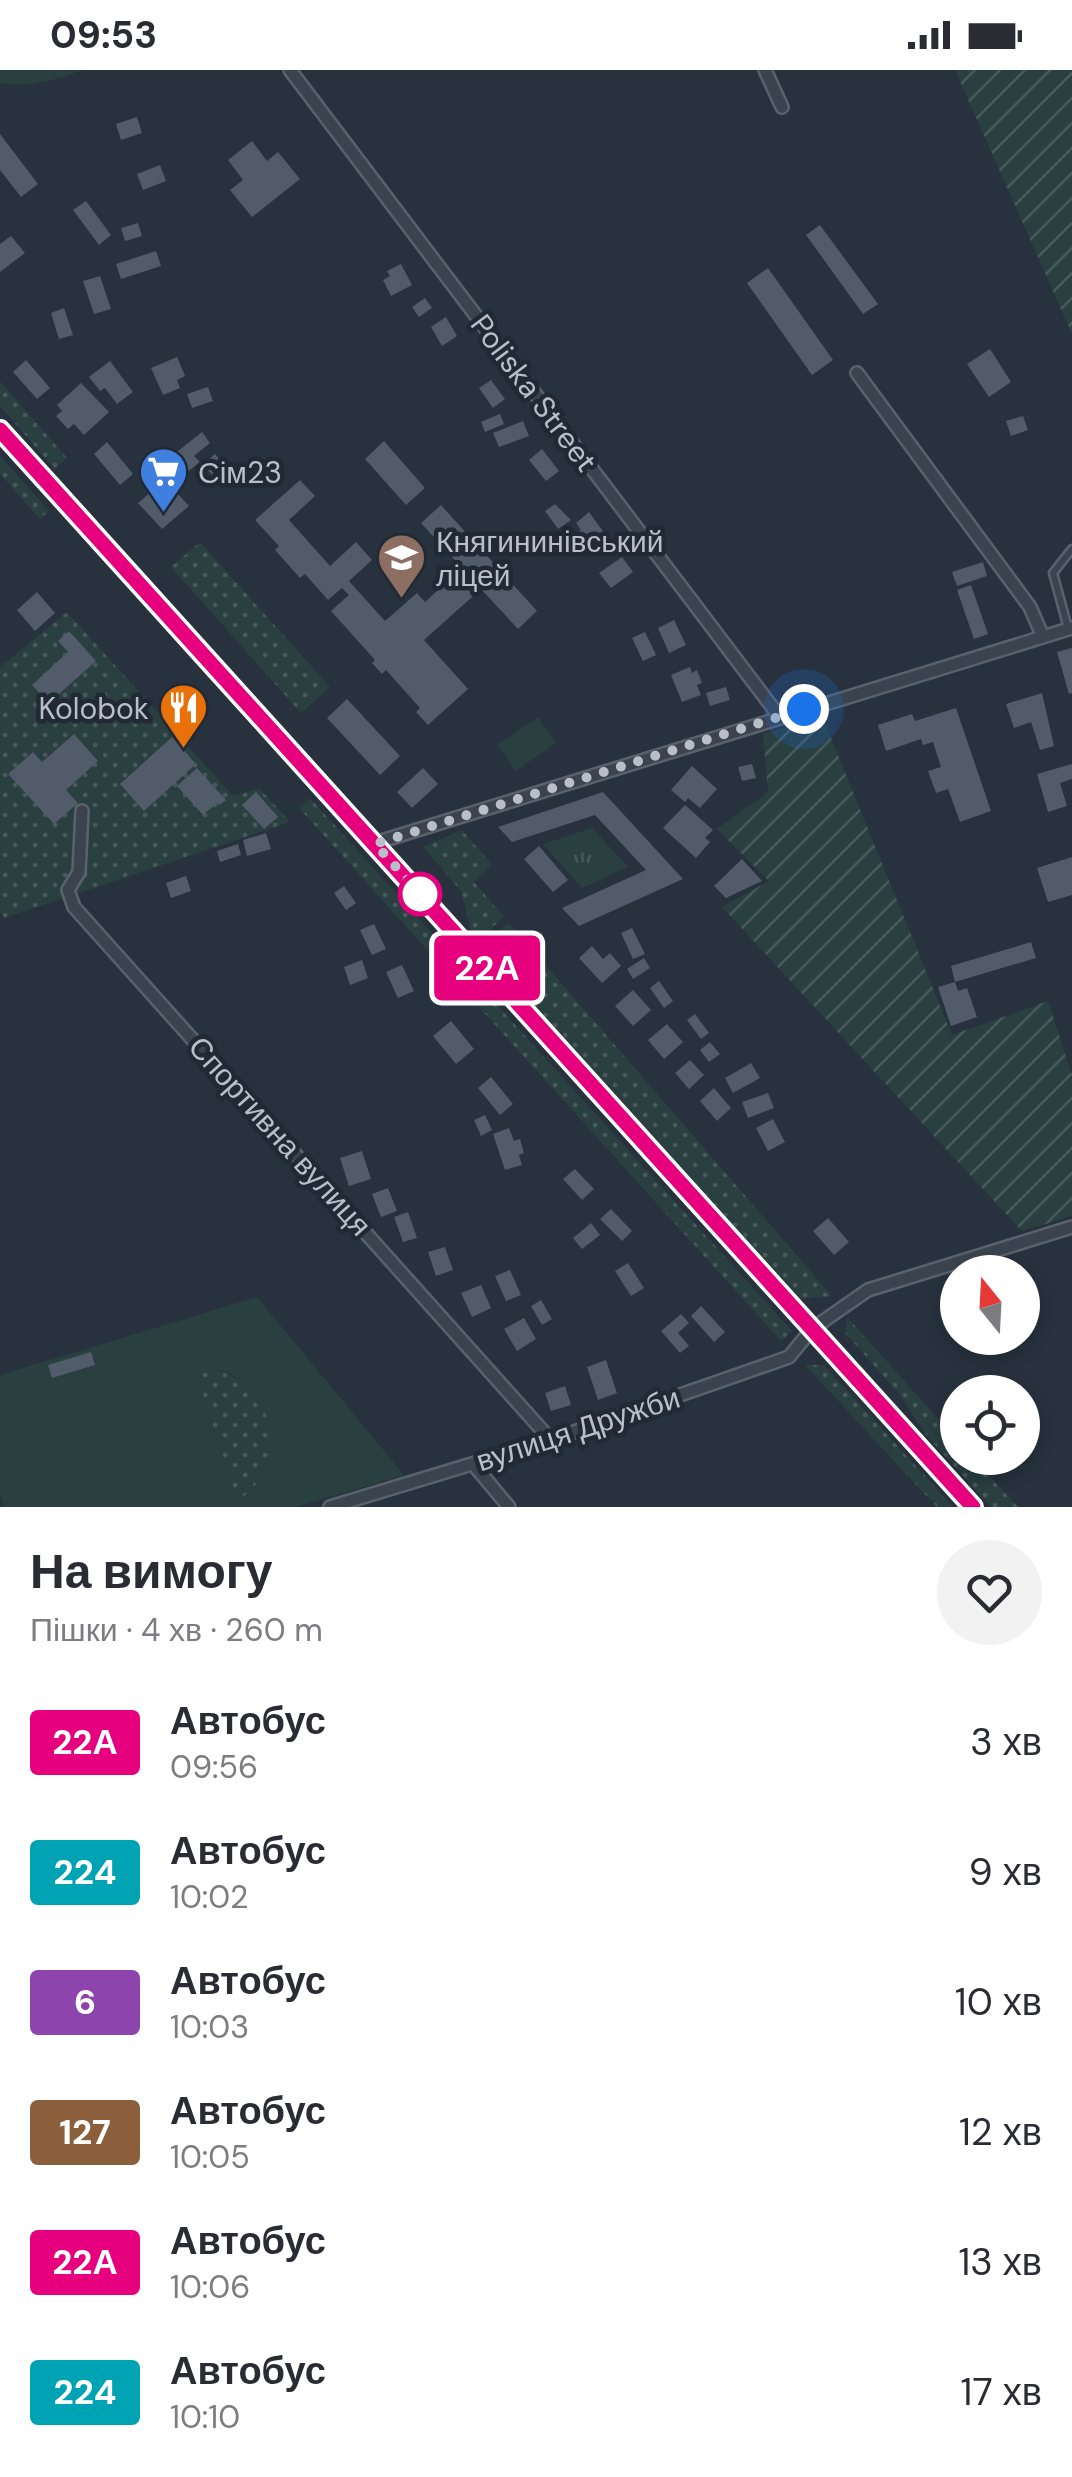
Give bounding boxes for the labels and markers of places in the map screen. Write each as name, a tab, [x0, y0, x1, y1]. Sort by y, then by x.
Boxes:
supermarket icon: Сім23	[137, 446, 189, 514]
place label: Сім23	[198, 453, 282, 492]
place label: Княгининівський ліцей	[436, 522, 663, 595]
school or university icon: Княгининівський ліцей	[375, 532, 427, 600]
restaurant icon: Kolobok	[158, 682, 210, 750]
place label: Kolobok	[39, 689, 149, 728]
unlabelled marker	[399, 873, 441, 915]

